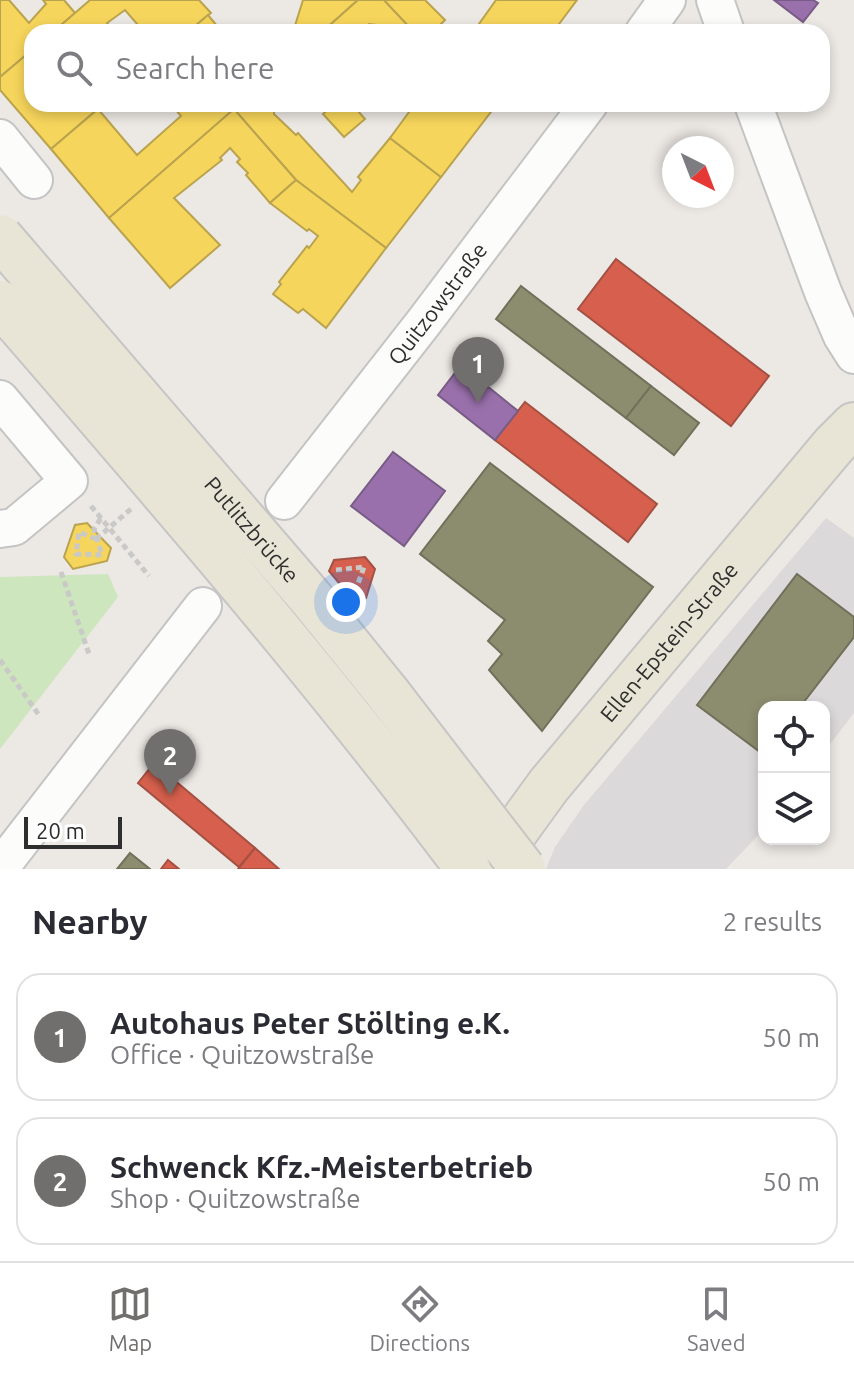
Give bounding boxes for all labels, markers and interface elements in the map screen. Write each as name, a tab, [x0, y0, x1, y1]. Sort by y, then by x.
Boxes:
search box	[24, 24, 830, 112]
icon: search	[52, 46, 96, 90]
text: Search here	[116, 51, 275, 85]
north arrow	[662, 136, 734, 208]
street label: Quitzowstraße	[383, 237, 492, 369]
pin: 1	[452, 337, 504, 403]
street label: Putlitzbrücke	[200, 471, 305, 587]
street label: Ellen-Epstein-Straße	[595, 557, 742, 726]
your location	[326, 582, 366, 622]
map controls	[758, 701, 830, 845]
button: locate	[758, 701, 830, 773]
pin: 2	[144, 729, 196, 795]
button: layers	[758, 773, 830, 845]
scale bar	[24, 813, 122, 849]
text: 20 m	[36, 818, 85, 843]
text: Nearby	[32, 902, 147, 940]
text: 2 results	[723, 907, 822, 936]
text: Autohaus Peter Stölting e.K.	[110, 1006, 510, 1040]
text: 1	[53, 1023, 67, 1052]
text: 50 m	[762, 1023, 820, 1052]
text: Office · Quitzowstraße	[110, 1040, 374, 1069]
text: Schwenck Kfz.-Meisterbetrieb	[110, 1150, 533, 1184]
text: 2	[53, 1167, 67, 1196]
text: 50 m	[762, 1167, 820, 1196]
text: Shop · Quitzowstraße	[110, 1184, 361, 1213]
tab: Map	[108, 1282, 152, 1355]
tab: Directions	[369, 1282, 470, 1355]
tab: Saved	[687, 1282, 746, 1355]

